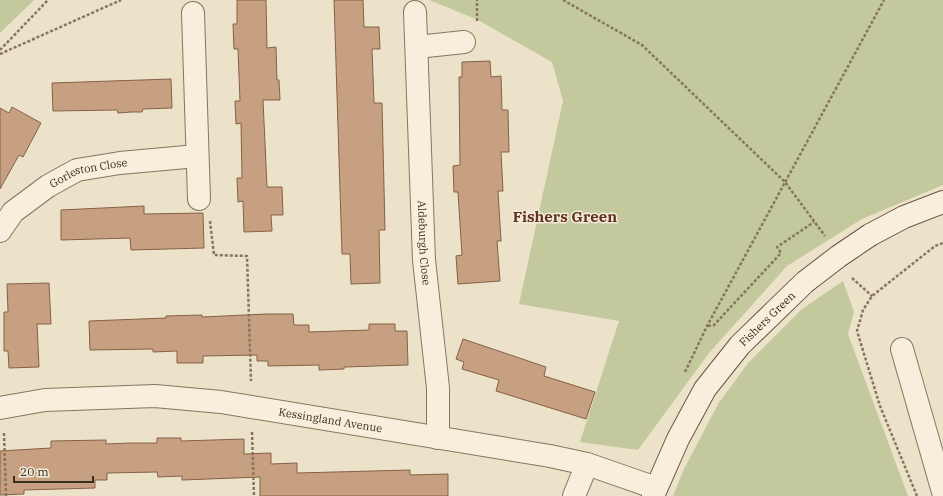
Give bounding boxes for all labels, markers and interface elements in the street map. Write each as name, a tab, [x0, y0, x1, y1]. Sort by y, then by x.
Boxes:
street label: Gorleston Close	[47, 155, 128, 191]
street label: Aldeburgh Close	[415, 200, 434, 286]
district label: Fishers Green	[513, 207, 617, 226]
street label: Fishers Green	[736, 288, 798, 349]
street label: Kessingland Avenue	[278, 405, 383, 435]
scale bar	[14, 458, 93, 484]
text: 20 m	[20, 464, 49, 479]

